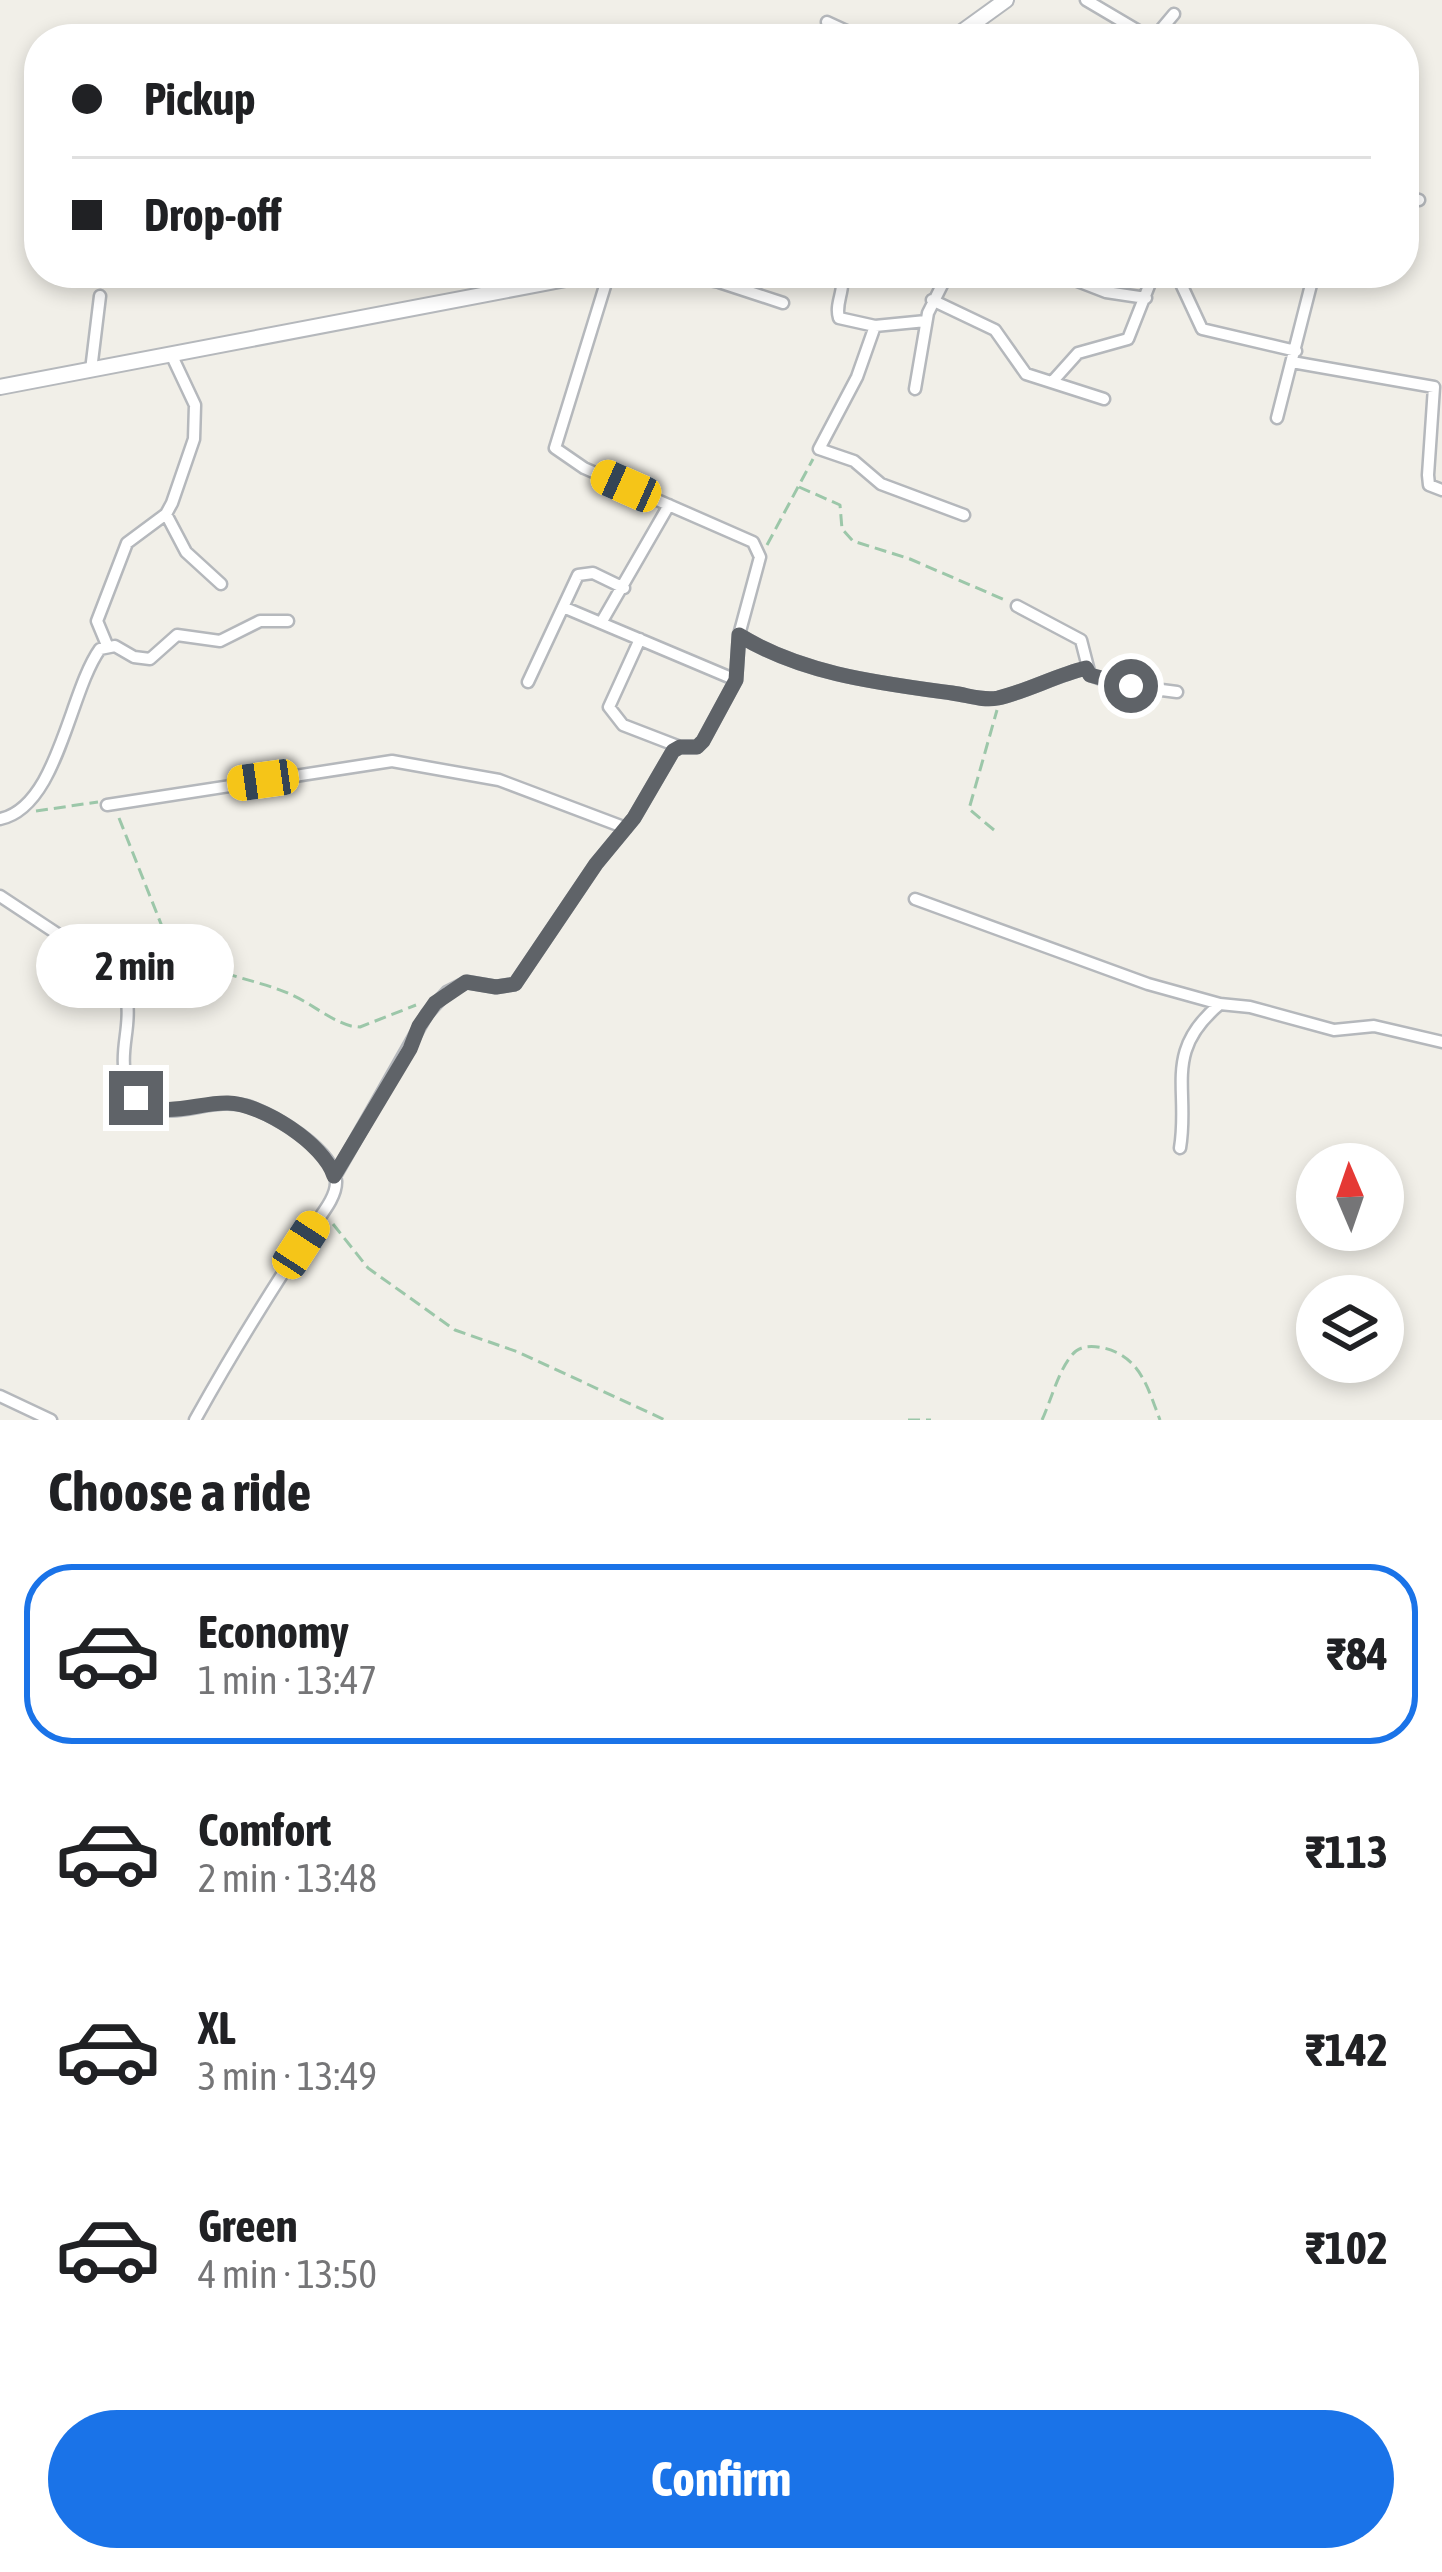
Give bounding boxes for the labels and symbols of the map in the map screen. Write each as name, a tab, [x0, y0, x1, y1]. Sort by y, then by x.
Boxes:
car	[586, 455, 666, 517]
route start	[1104, 659, 1158, 713]
car	[225, 757, 301, 803]
callout: 2 min	[37, 924, 235, 1008]
route end	[109, 1071, 163, 1125]
north arrow	[1296, 1143, 1404, 1251]
car	[266, 1205, 336, 1285]

